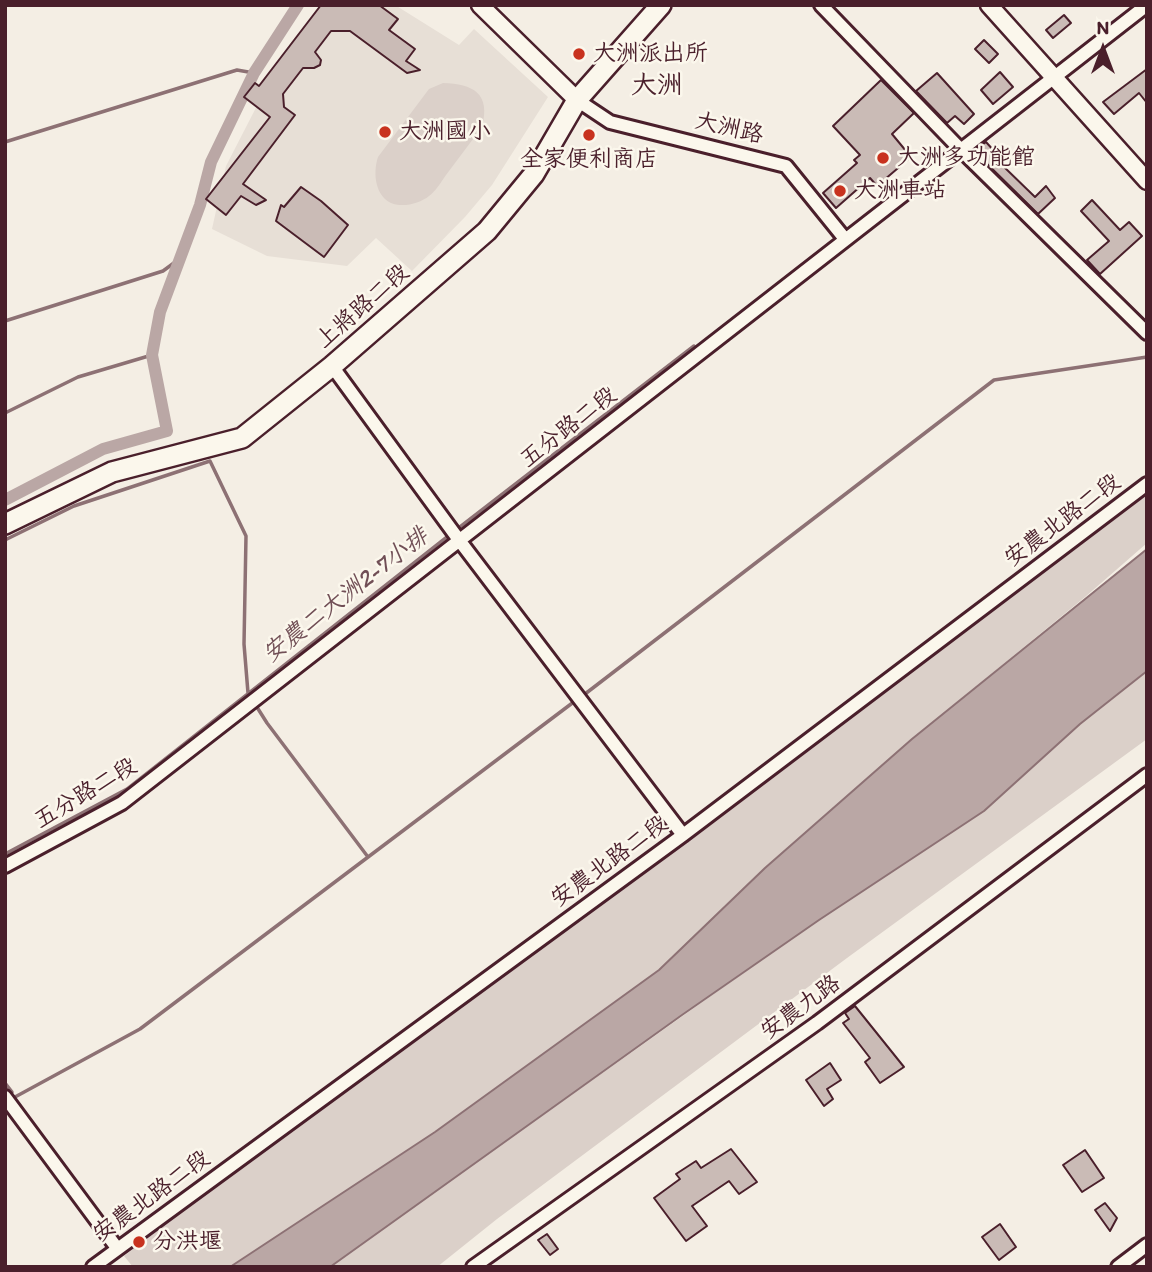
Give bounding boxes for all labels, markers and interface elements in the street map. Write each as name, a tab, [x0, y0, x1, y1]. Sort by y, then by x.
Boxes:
north arrow	[1068, 14, 1138, 84]
text: N	[1097, 16, 1109, 39]
place label: 大洲派出所	[593, 40, 708, 68]
marker: 大洲派出所	[571, 46, 587, 62]
district label: 大洲	[631, 70, 683, 102]
street label: 大洲路	[692, 108, 766, 150]
place label: 大洲國小	[399, 118, 491, 146]
marker: 大洲國小	[377, 124, 393, 140]
marker: 全家便利商店	[581, 127, 597, 143]
place label: 大洲多功能館	[897, 144, 1035, 172]
place label: 全家便利商店	[520, 146, 658, 174]
marker: 大洲多功能館	[875, 150, 891, 166]
place label: 大洲車站	[854, 177, 946, 205]
marker: 大洲車站	[832, 183, 848, 199]
street label: 上將路二段	[311, 259, 415, 355]
street label: 五分路二段	[515, 382, 623, 474]
street label: 安農北路二段	[1000, 468, 1126, 574]
water label: 安農二大洲2-7小排	[257, 522, 435, 670]
street label: 五分路二段	[30, 753, 142, 835]
street label: 安農北路二段	[546, 810, 674, 914]
street label: 安農九路	[756, 970, 846, 1046]
street label: 安農北路二段	[88, 1145, 216, 1249]
place label: 分洪堰	[153, 1228, 222, 1256]
marker: 分洪堰	[131, 1234, 147, 1250]

